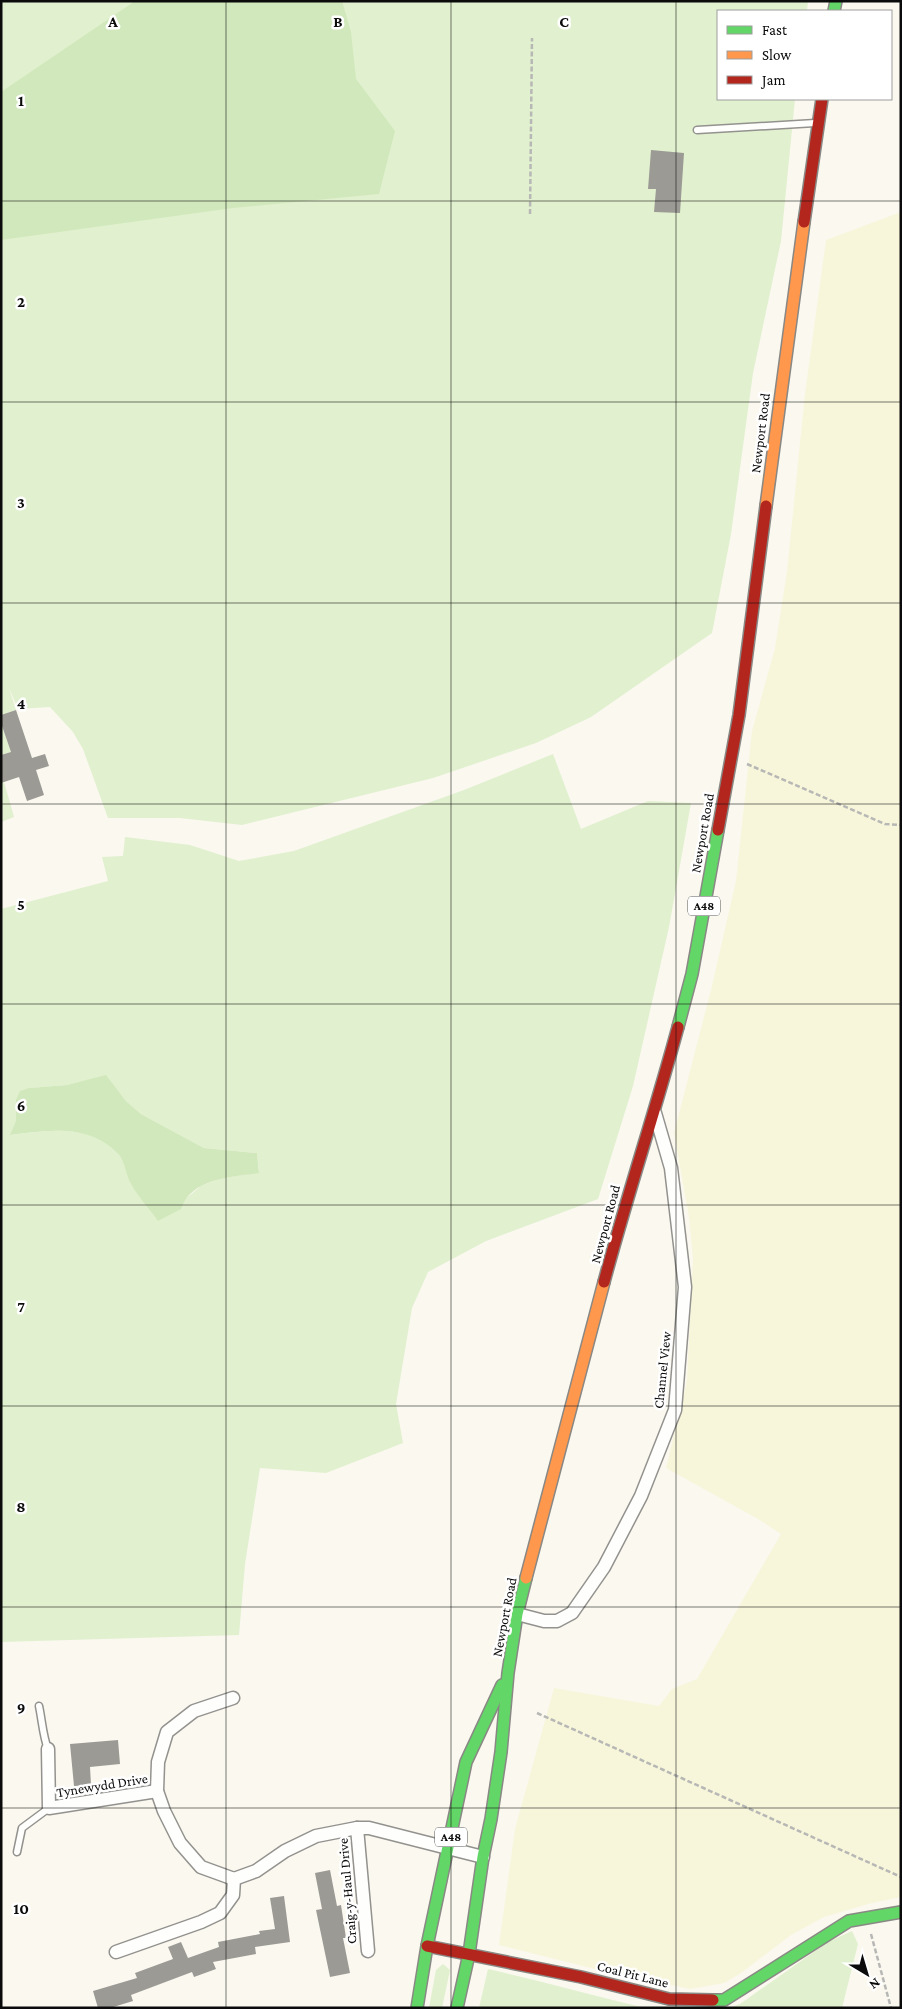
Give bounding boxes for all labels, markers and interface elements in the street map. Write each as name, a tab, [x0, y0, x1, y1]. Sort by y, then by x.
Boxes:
legend	[717, 10, 892, 100]
text: A	[107, 13, 118, 30]
text: B	[333, 13, 343, 30]
text: C	[559, 13, 569, 30]
text: Fast	[762, 22, 788, 38]
text: Slow	[762, 47, 792, 63]
text: Jam	[760, 72, 785, 89]
text: 1	[18, 92, 24, 109]
text: 2	[17, 293, 25, 310]
street label: Newport Road	[747, 391, 773, 474]
text: 3	[17, 494, 25, 511]
text: 4	[17, 695, 26, 712]
street label: Newport Road	[687, 791, 717, 874]
text: 5	[17, 896, 25, 913]
road number: A48	[688, 896, 720, 916]
text: 6	[17, 1097, 25, 1114]
street label: Newport Road	[587, 1182, 623, 1265]
text: 7	[17, 1298, 25, 1315]
street label: Channel View	[650, 1330, 674, 1409]
text: 8	[16, 1498, 26, 1515]
street label: Newport Road	[488, 1575, 520, 1658]
text: 9	[17, 1699, 25, 1716]
street label: Tynewydd Drive	[55, 1770, 149, 1800]
road number: A48	[435, 1828, 467, 1846]
street label: Craig-y-Haul Drive	[334, 1837, 360, 1945]
text: 10	[13, 1900, 29, 1917]
north arrow	[842, 1949, 892, 1999]
street label: Coal Pit Lane	[596, 1957, 670, 1991]
text: N	[866, 1975, 884, 1994]

